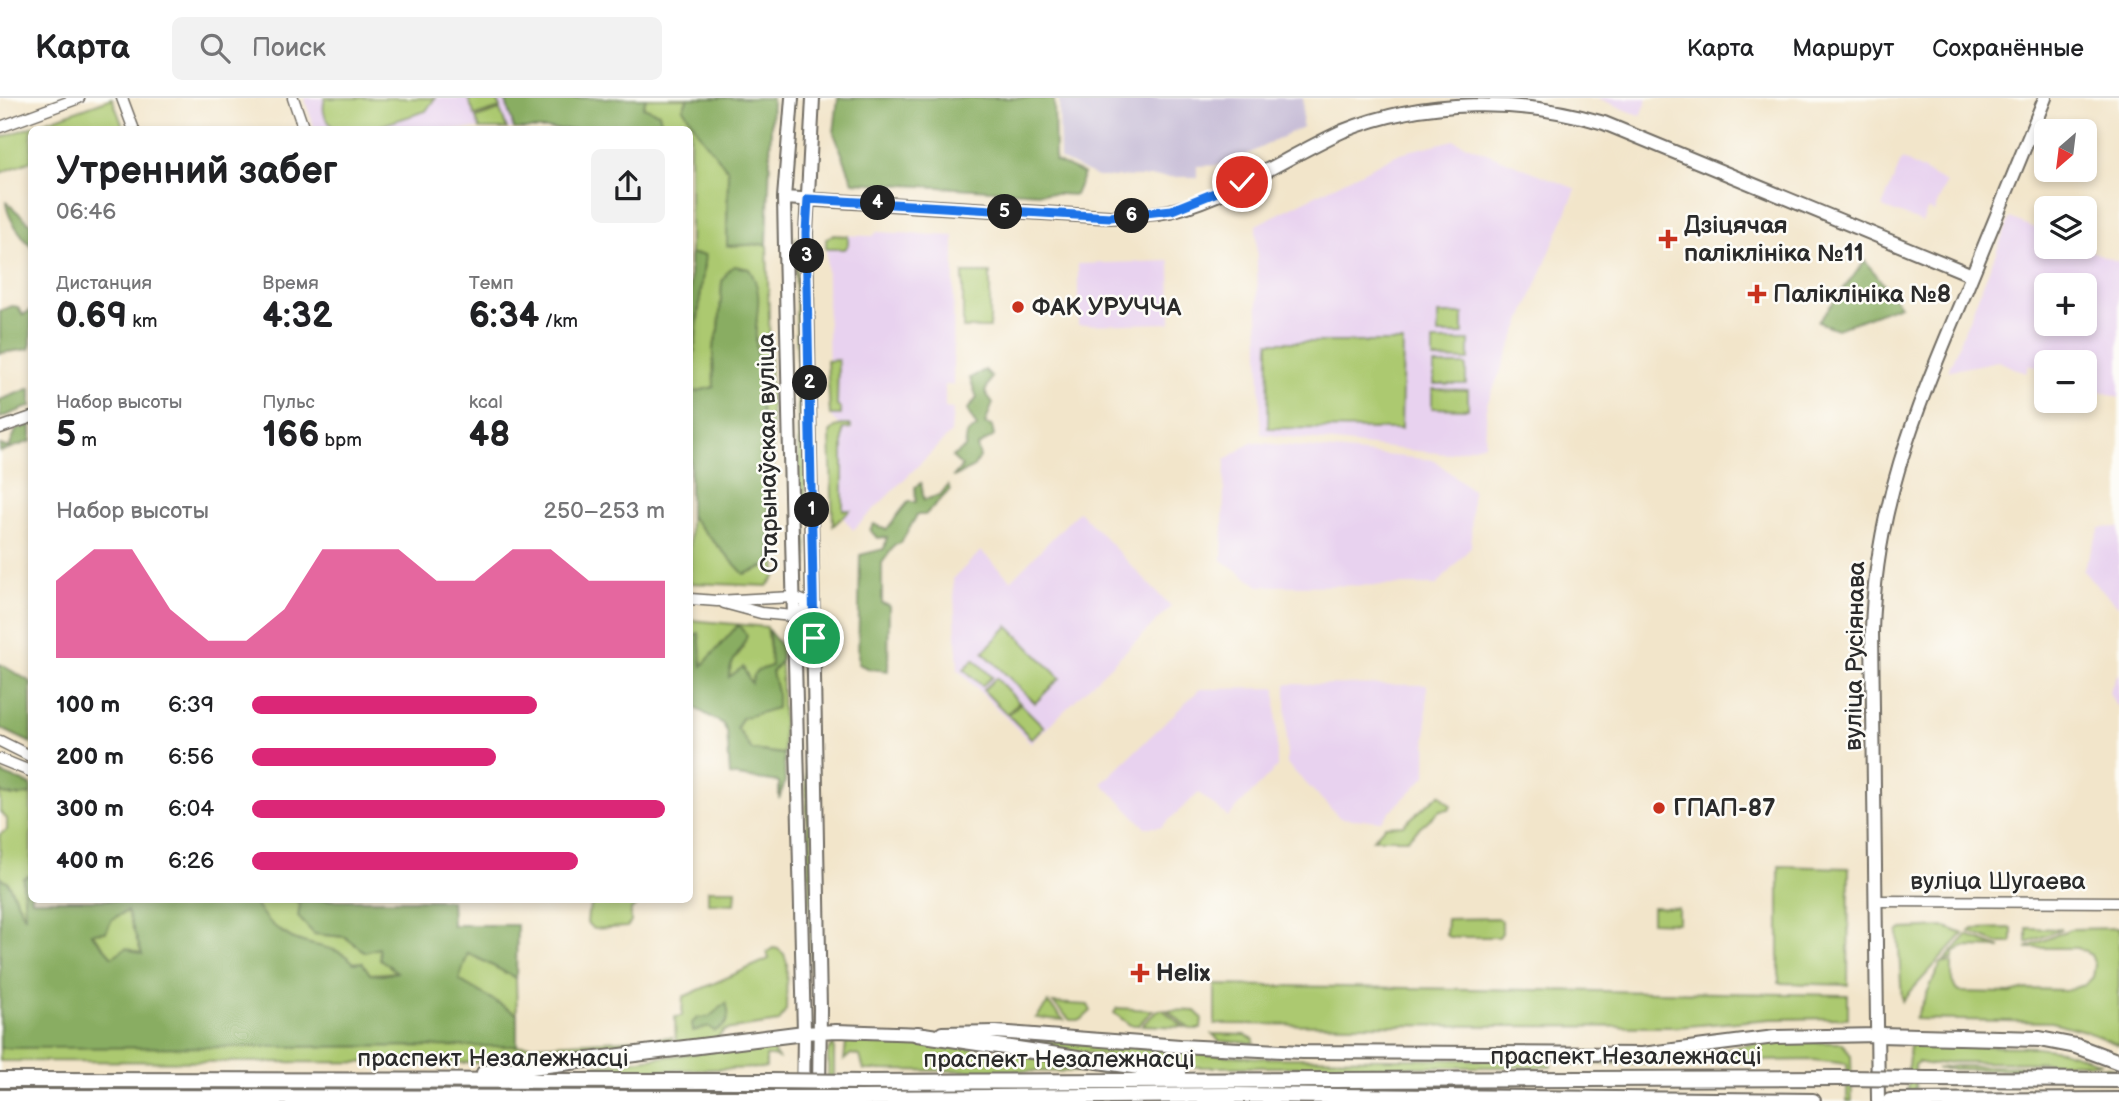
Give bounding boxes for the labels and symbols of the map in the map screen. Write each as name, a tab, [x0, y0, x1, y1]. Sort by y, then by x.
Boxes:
north arrow	[2034, 119, 2096, 182]
pin	[1212, 152, 1272, 212]
pin: 4	[860, 186, 896, 220]
pin: 5	[988, 194, 1023, 230]
pin: 6	[1114, 198, 1150, 234]
place label: Дзіцячая паліклініка №11	[1684, 211, 1864, 268]
marker: Дзіцячая паліклініка №11	[1658, 229, 1678, 249]
pin: 3	[790, 238, 824, 274]
place label: Паліклініка №8	[1773, 280, 1951, 309]
marker: Паліклініка №8	[1747, 284, 1767, 304]
place label: ФАК УРУЧЧА	[1032, 293, 1182, 322]
marker: ФАК УРУЧЧА	[1010, 299, 1026, 315]
street label: Старынаўская вуліца	[751, 333, 785, 573]
pin: 2	[792, 366, 828, 400]
pin: 1	[794, 492, 830, 528]
street label: вуліца Русіянава	[1839, 561, 1871, 751]
pin	[784, 608, 844, 668]
place label: ГПАП-87	[1673, 794, 1775, 823]
marker: ГПАП-87	[1651, 800, 1667, 816]
street label: вуліца Шугаева	[1910, 867, 2086, 896]
place label: Helix	[1156, 959, 1210, 988]
marker: Helix	[1130, 963, 1150, 983]
street label: праспект Незалежнасці	[1490, 1042, 1762, 1071]
street label: праспект Незалежнасці	[357, 1044, 629, 1073]
street label: праспект Незалежнасці	[923, 1045, 1195, 1074]

